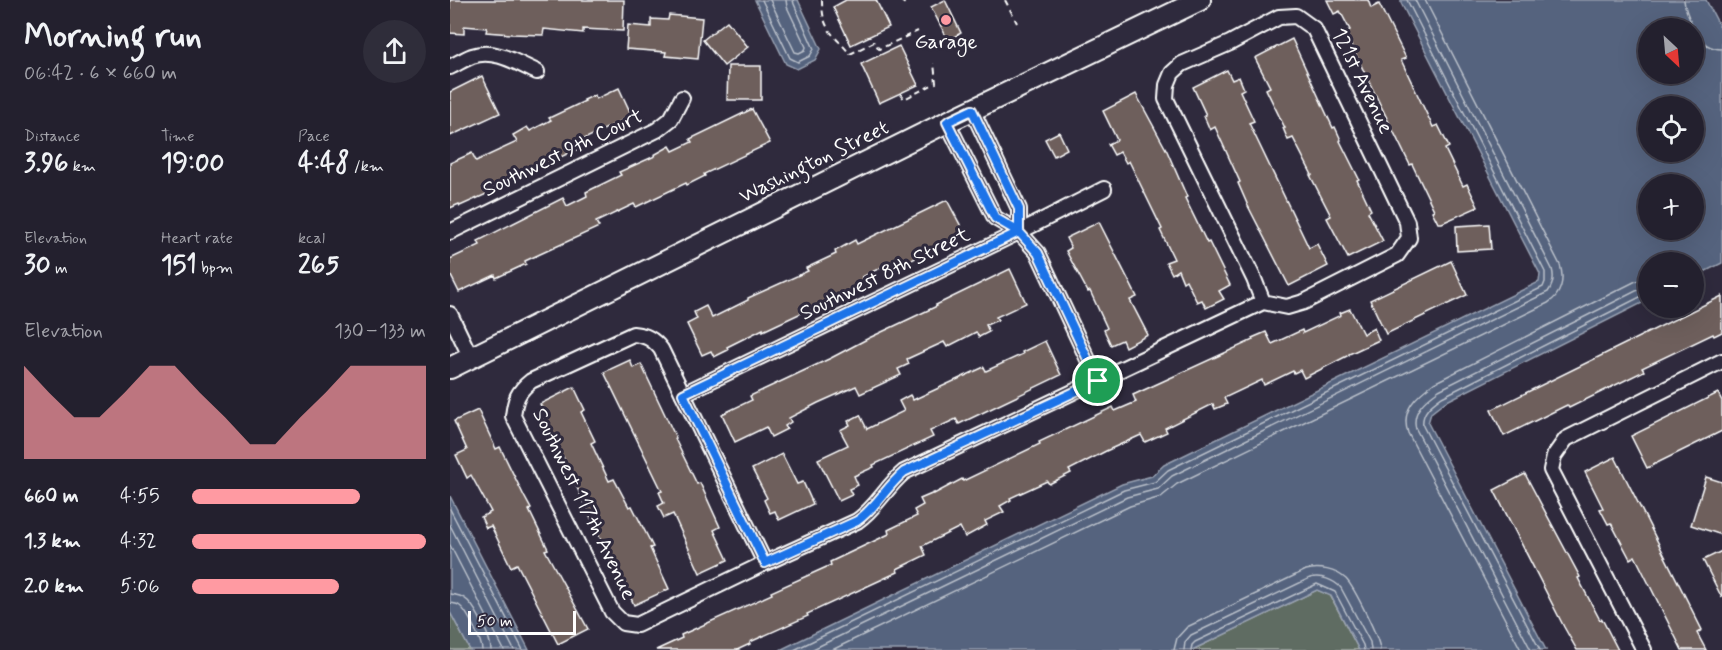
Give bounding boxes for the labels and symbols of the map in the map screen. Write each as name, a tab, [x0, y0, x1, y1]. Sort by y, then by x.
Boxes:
marker: Garage	[939, 13, 953, 27]
north arrow	[1638, 18, 1704, 84]
street label: 121st Avenue	[1324, 23, 1400, 139]
place label: Garage	[915, 28, 978, 57]
street label: Southwest 9th Court	[478, 102, 648, 204]
street label: Washington Street	[735, 114, 894, 212]
street label: Southwest 8th Street	[795, 220, 975, 327]
pin	[1072, 355, 1123, 406]
street label: Southwest 117th Avenue	[525, 404, 643, 604]
scale bar	[468, 608, 576, 636]

